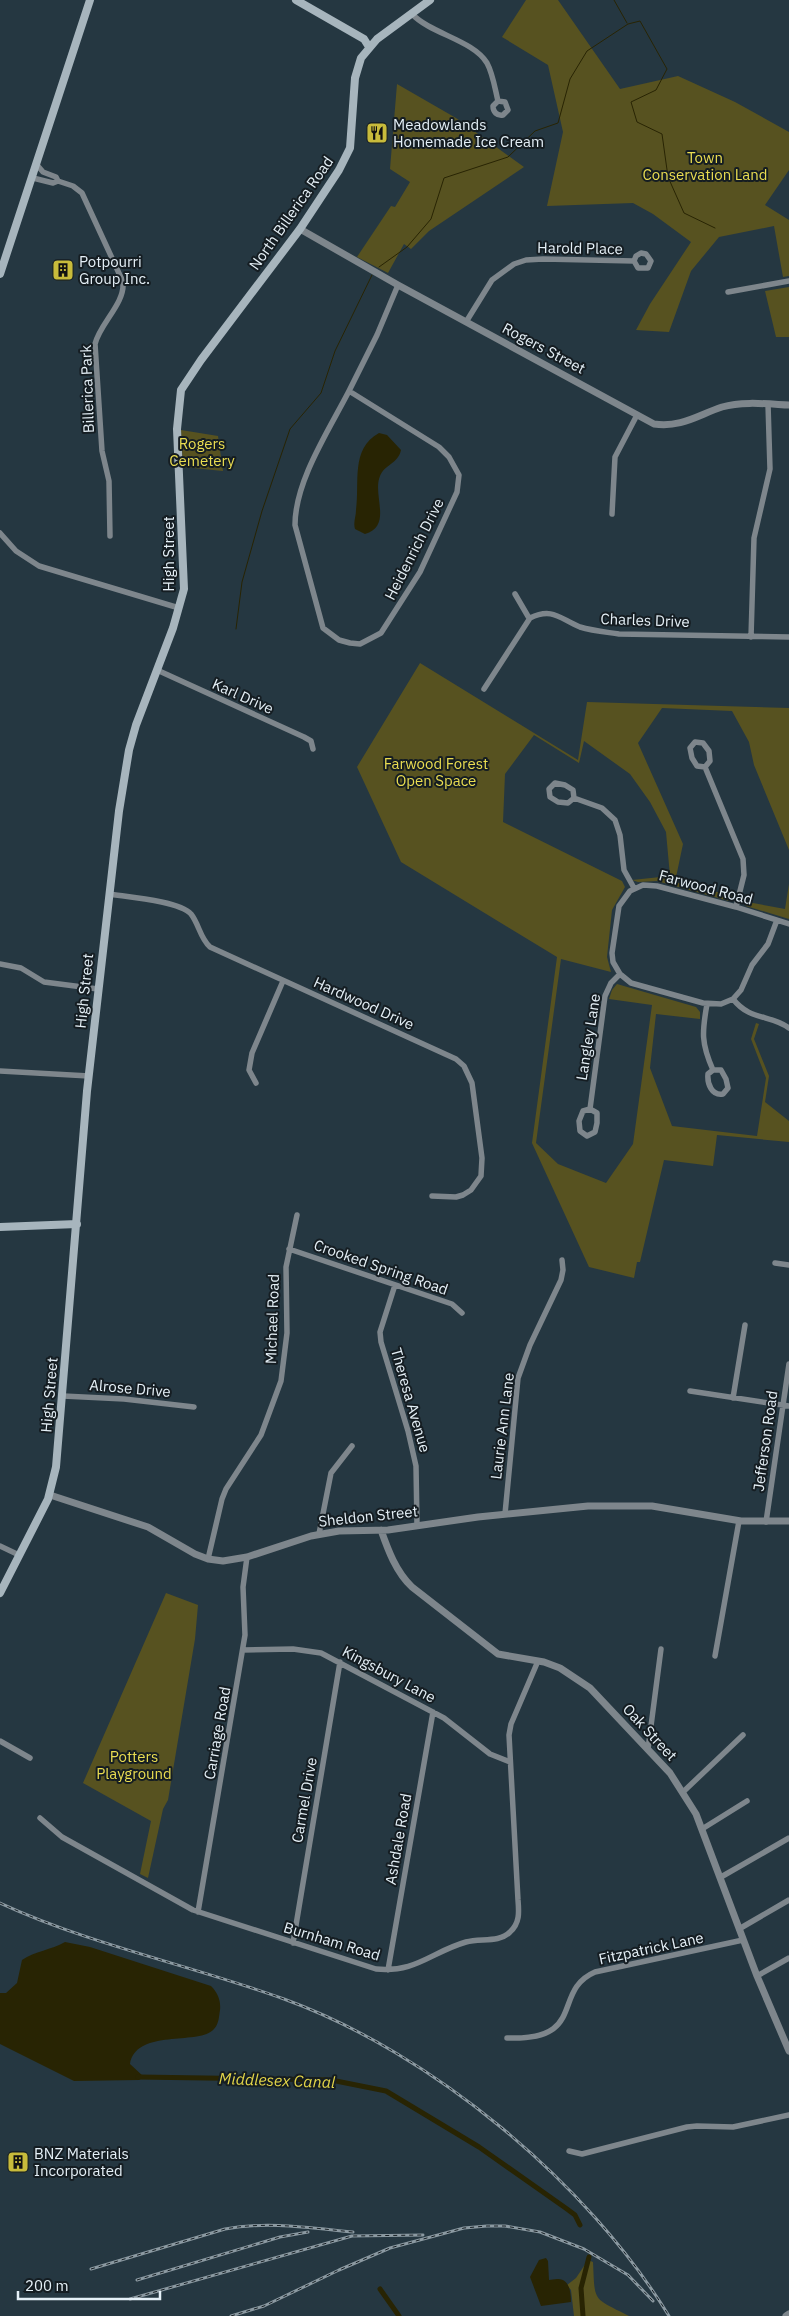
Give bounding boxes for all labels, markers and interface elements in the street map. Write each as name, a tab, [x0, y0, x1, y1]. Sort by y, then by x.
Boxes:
place label: Meadowlands Homemade Ice Cream	[393, 115, 544, 151]
restaurant icon: Meadowlands Homemade Ice Cream	[365, 121, 389, 145]
park label: Town Conservation Land	[643, 148, 767, 184]
street label: North Billerica Road	[245, 152, 337, 274]
street label: Harold Place	[537, 238, 623, 258]
place label: Potpourri Group Inc.	[79, 252, 150, 288]
building icon: Potpourri Group Inc.	[51, 258, 75, 282]
street label: Rogers Street	[499, 318, 589, 378]
street label: Billerica Park	[76, 344, 98, 434]
park label: Rogers Cemetery	[169, 434, 235, 470]
street label: Heidenrich Drive	[380, 495, 448, 603]
street label: High Street	[159, 516, 178, 592]
street label: Charles Drive	[600, 609, 690, 631]
street label: Karl Drive	[209, 674, 277, 718]
park label: Farwood Forest Open Space	[384, 754, 488, 790]
street label: Farwood Road	[657, 865, 755, 909]
street label: High Street	[71, 952, 97, 1030]
street label: Hardwood Drive	[311, 972, 417, 1034]
street label: Langley Lane	[572, 992, 604, 1082]
street label: Crooked Spring Road	[311, 1235, 451, 1299]
street label: Michael Road	[261, 1274, 283, 1364]
street label: Theresa Avenue	[387, 1345, 435, 1455]
street label: High Street	[36, 1357, 62, 1433]
street label: Laurie Ann Lane	[486, 1371, 518, 1481]
street label: Alrose Drive	[89, 1375, 171, 1401]
street label: Jefferson Road	[749, 1389, 781, 1493]
street label: Sheldon Street	[317, 1501, 419, 1531]
street label: Kingsbury Lane	[339, 1641, 439, 1707]
street label: Carriage Road	[199, 1685, 235, 1781]
street label: Oak Street	[619, 1699, 681, 1765]
park label: Potters Playground	[96, 1747, 172, 1783]
street label: Carmel Drive	[287, 1756, 321, 1844]
street label: Ashdale Road	[381, 1792, 415, 1886]
street label: Burnham Road	[281, 1917, 383, 1965]
street label: Fitzpatrick Lane	[597, 1928, 705, 1968]
water label: Middlesex Canal	[218, 2068, 336, 2092]
place label: BNZ Materials Incorporated	[34, 2144, 129, 2180]
building icon: BNZ Materials Incorporated	[6, 2150, 30, 2174]
scale bar	[18, 2268, 160, 2300]
text: 200 m	[25, 2276, 69, 2295]

